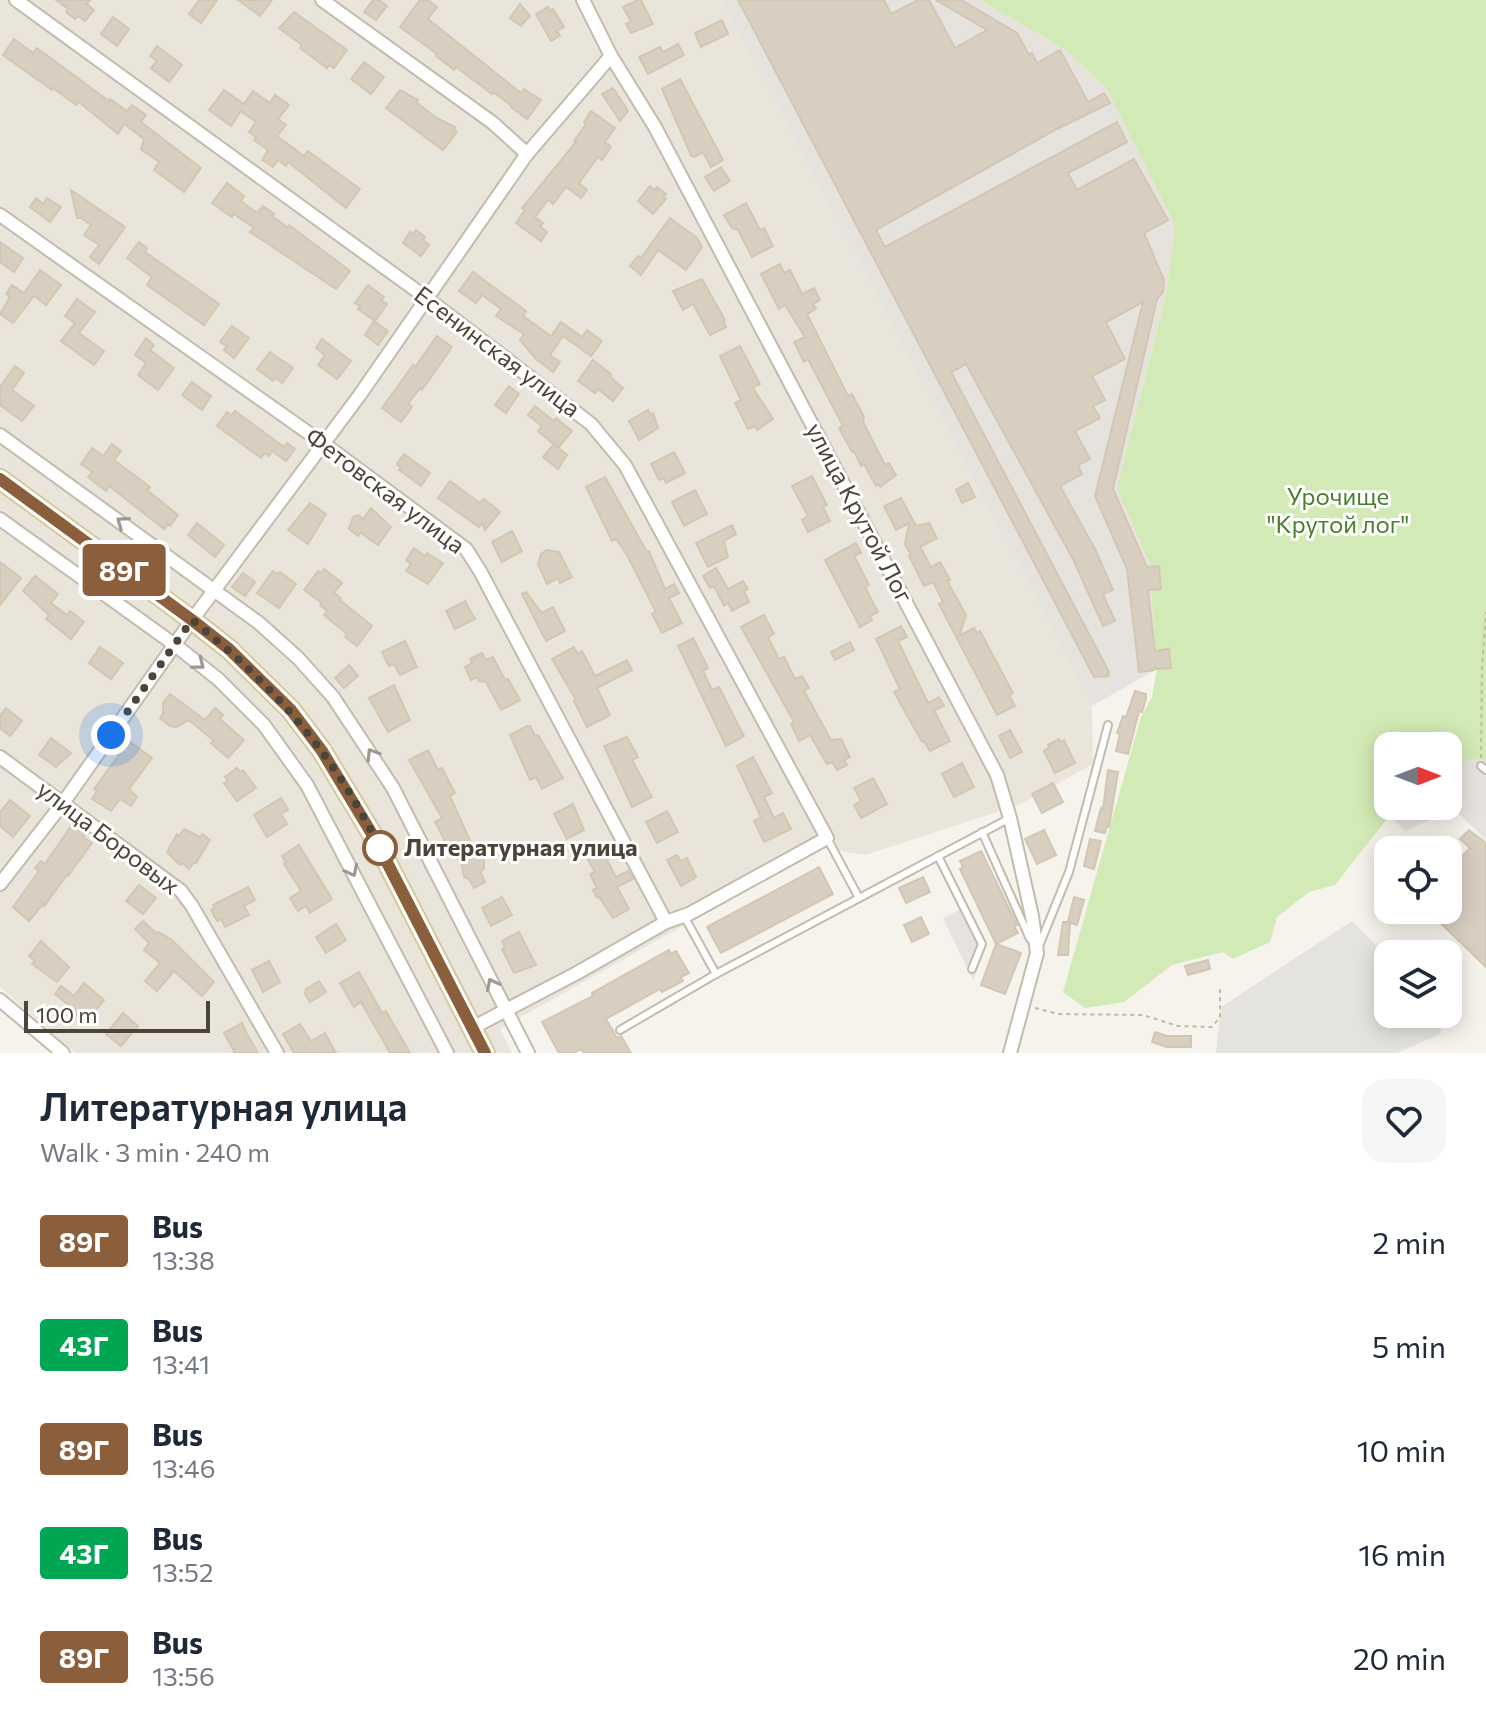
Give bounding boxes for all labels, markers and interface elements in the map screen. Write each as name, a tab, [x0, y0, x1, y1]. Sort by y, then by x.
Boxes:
street label: Есенинская улица	[409, 279, 586, 423]
street label: улица Крутой Лог	[801, 418, 920, 607]
street label: Фетовская улица	[301, 421, 471, 559]
park label: Урочище "Крутой лог"	[1267, 481, 1409, 538]
one-way arrow	[116, 517, 130, 532]
line badge: 89Г	[78, 544, 170, 596]
text: 89Г	[99, 553, 149, 587]
one-way arrow	[190, 654, 204, 669]
your location	[91, 715, 131, 755]
north arrow	[1374, 732, 1462, 820]
map controls	[1374, 732, 1462, 1028]
one-way arrow	[366, 748, 381, 763]
street label: улица Боровых	[32, 774, 186, 900]
marker: Литературная улица	[363, 831, 397, 865]
place label: Литературная улица	[404, 832, 638, 861]
button: locate	[1374, 836, 1462, 924]
one-way arrow	[342, 862, 358, 877]
button: layers	[1374, 940, 1462, 1028]
one-way arrow	[487, 977, 502, 992]
scale bar	[24, 997, 210, 1033]
text: 100 m	[36, 1001, 98, 1028]
button: heart	[1362, 1079, 1446, 1163]
text: Литературная улица	[40, 1082, 407, 1129]
text: Walk · 3 min · 240 m	[40, 1136, 270, 1167]
text: Bus	[152, 1207, 203, 1244]
text: 2 min	[1373, 1223, 1446, 1260]
text: 89Г	[59, 1224, 109, 1258]
text: 13:38	[152, 1244, 215, 1275]
text: Bus	[152, 1311, 203, 1348]
text: 5 min	[1372, 1327, 1446, 1364]
text: 43Г	[59, 1328, 109, 1362]
text: 13:41	[152, 1348, 210, 1379]
text: Bus	[152, 1415, 203, 1452]
text: 10 min	[1357, 1431, 1446, 1468]
text: 89Г	[59, 1432, 109, 1466]
text: 13:46	[152, 1452, 215, 1483]
text: Bus	[152, 1519, 203, 1556]
text: 16 min	[1358, 1535, 1446, 1572]
text: 43Г	[59, 1536, 109, 1570]
text: 13:52	[152, 1556, 213, 1587]
text: Bus	[152, 1623, 203, 1660]
text: 20 min	[1353, 1639, 1446, 1676]
text: 89Г	[59, 1640, 109, 1674]
text: 13:56	[152, 1660, 215, 1691]

